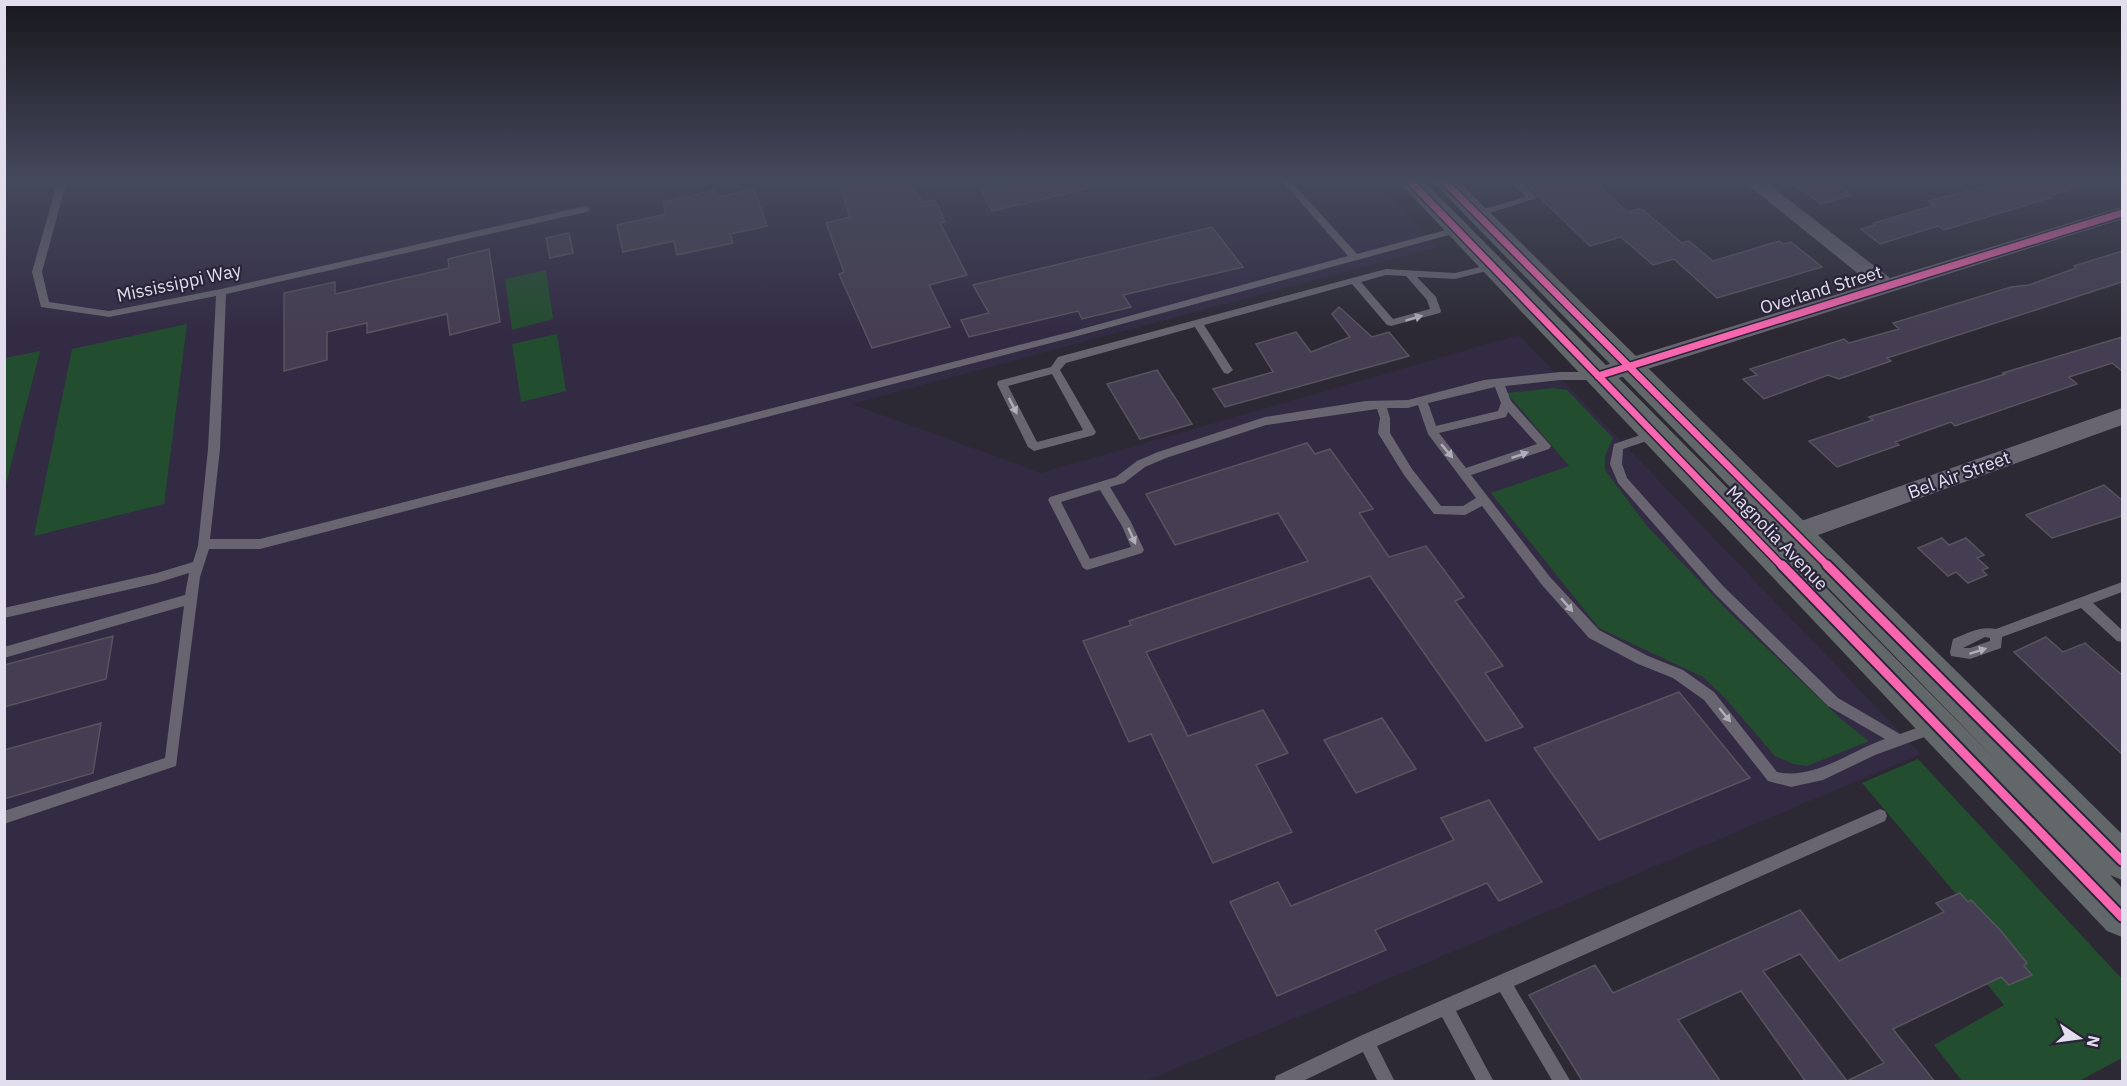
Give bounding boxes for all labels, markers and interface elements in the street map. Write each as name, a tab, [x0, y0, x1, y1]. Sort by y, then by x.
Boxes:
street label: Mississippi Way	[114, 258, 243, 307]
street label: Overland Street	[1757, 260, 1885, 319]
one-way arrow	[1405, 313, 1423, 322]
one-way arrow	[1008, 397, 1018, 415]
one-way arrow	[1441, 443, 1454, 459]
street label: Bel Air Street	[1905, 445, 2013, 504]
one-way arrow	[1511, 450, 1529, 460]
street label: Magnolia Avenue	[1721, 480, 1833, 595]
one-way arrow	[1127, 528, 1137, 546]
one-way arrow	[1560, 597, 1573, 612]
one-way arrow	[1969, 646, 1987, 655]
one-way arrow	[1718, 707, 1731, 723]
north arrow	[2049, 1008, 2109, 1068]
text: N	[2083, 1033, 2105, 1049]

